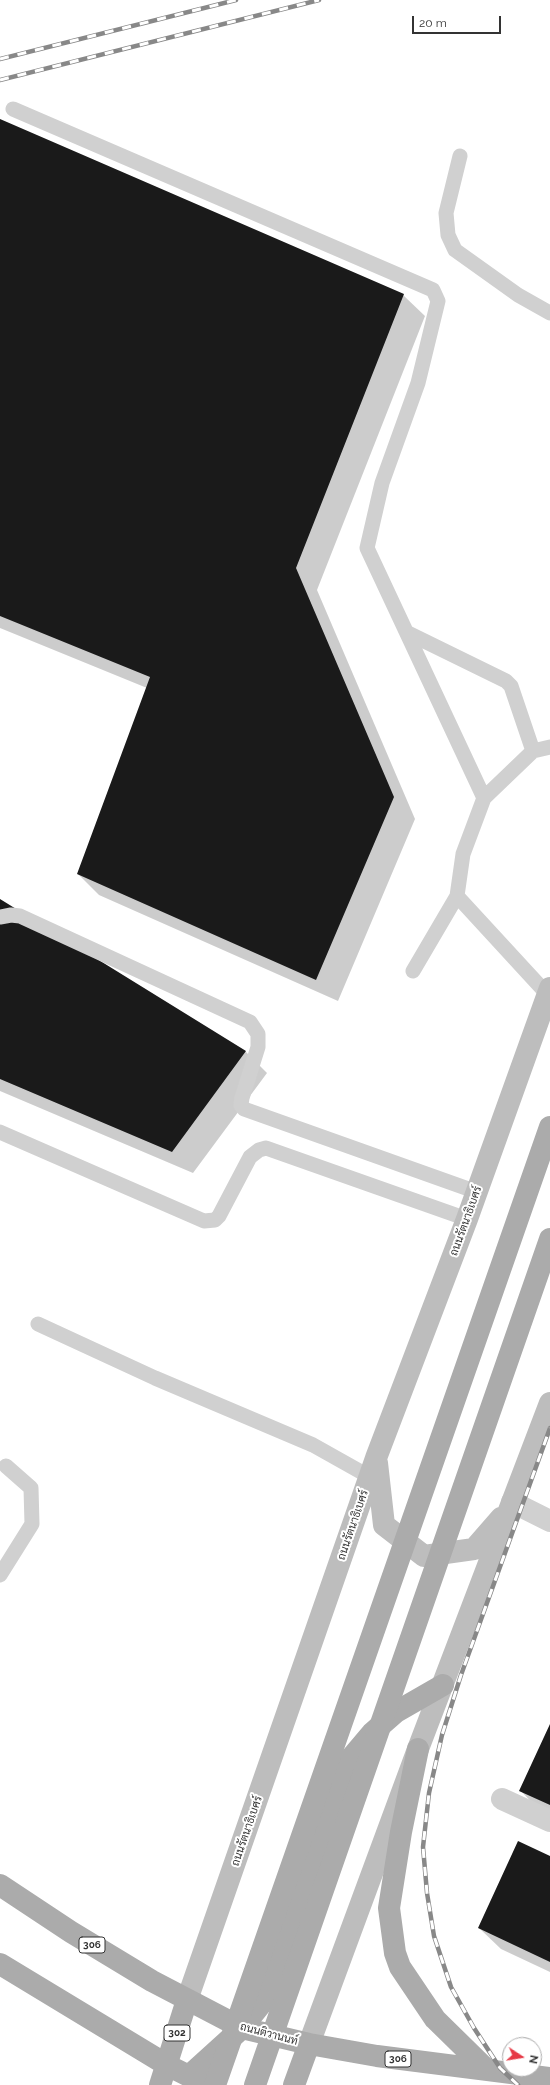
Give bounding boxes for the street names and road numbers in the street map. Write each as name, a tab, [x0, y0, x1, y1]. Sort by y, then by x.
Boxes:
street label: ถนนรัตนาธิเบศร์	[447, 1184, 485, 1258]
street label: ถนนรัตนาธิเบศร์	[335, 1488, 371, 1562]
street label: ถนนรัตนาธิเบศร์	[229, 1794, 265, 1868]
road number: 306	[79, 1937, 105, 1953]
street label: ถนนติวานนท์	[239, 2020, 299, 2048]
road number: 302	[164, 2025, 190, 2041]
road number: 306	[385, 2051, 411, 2067]

